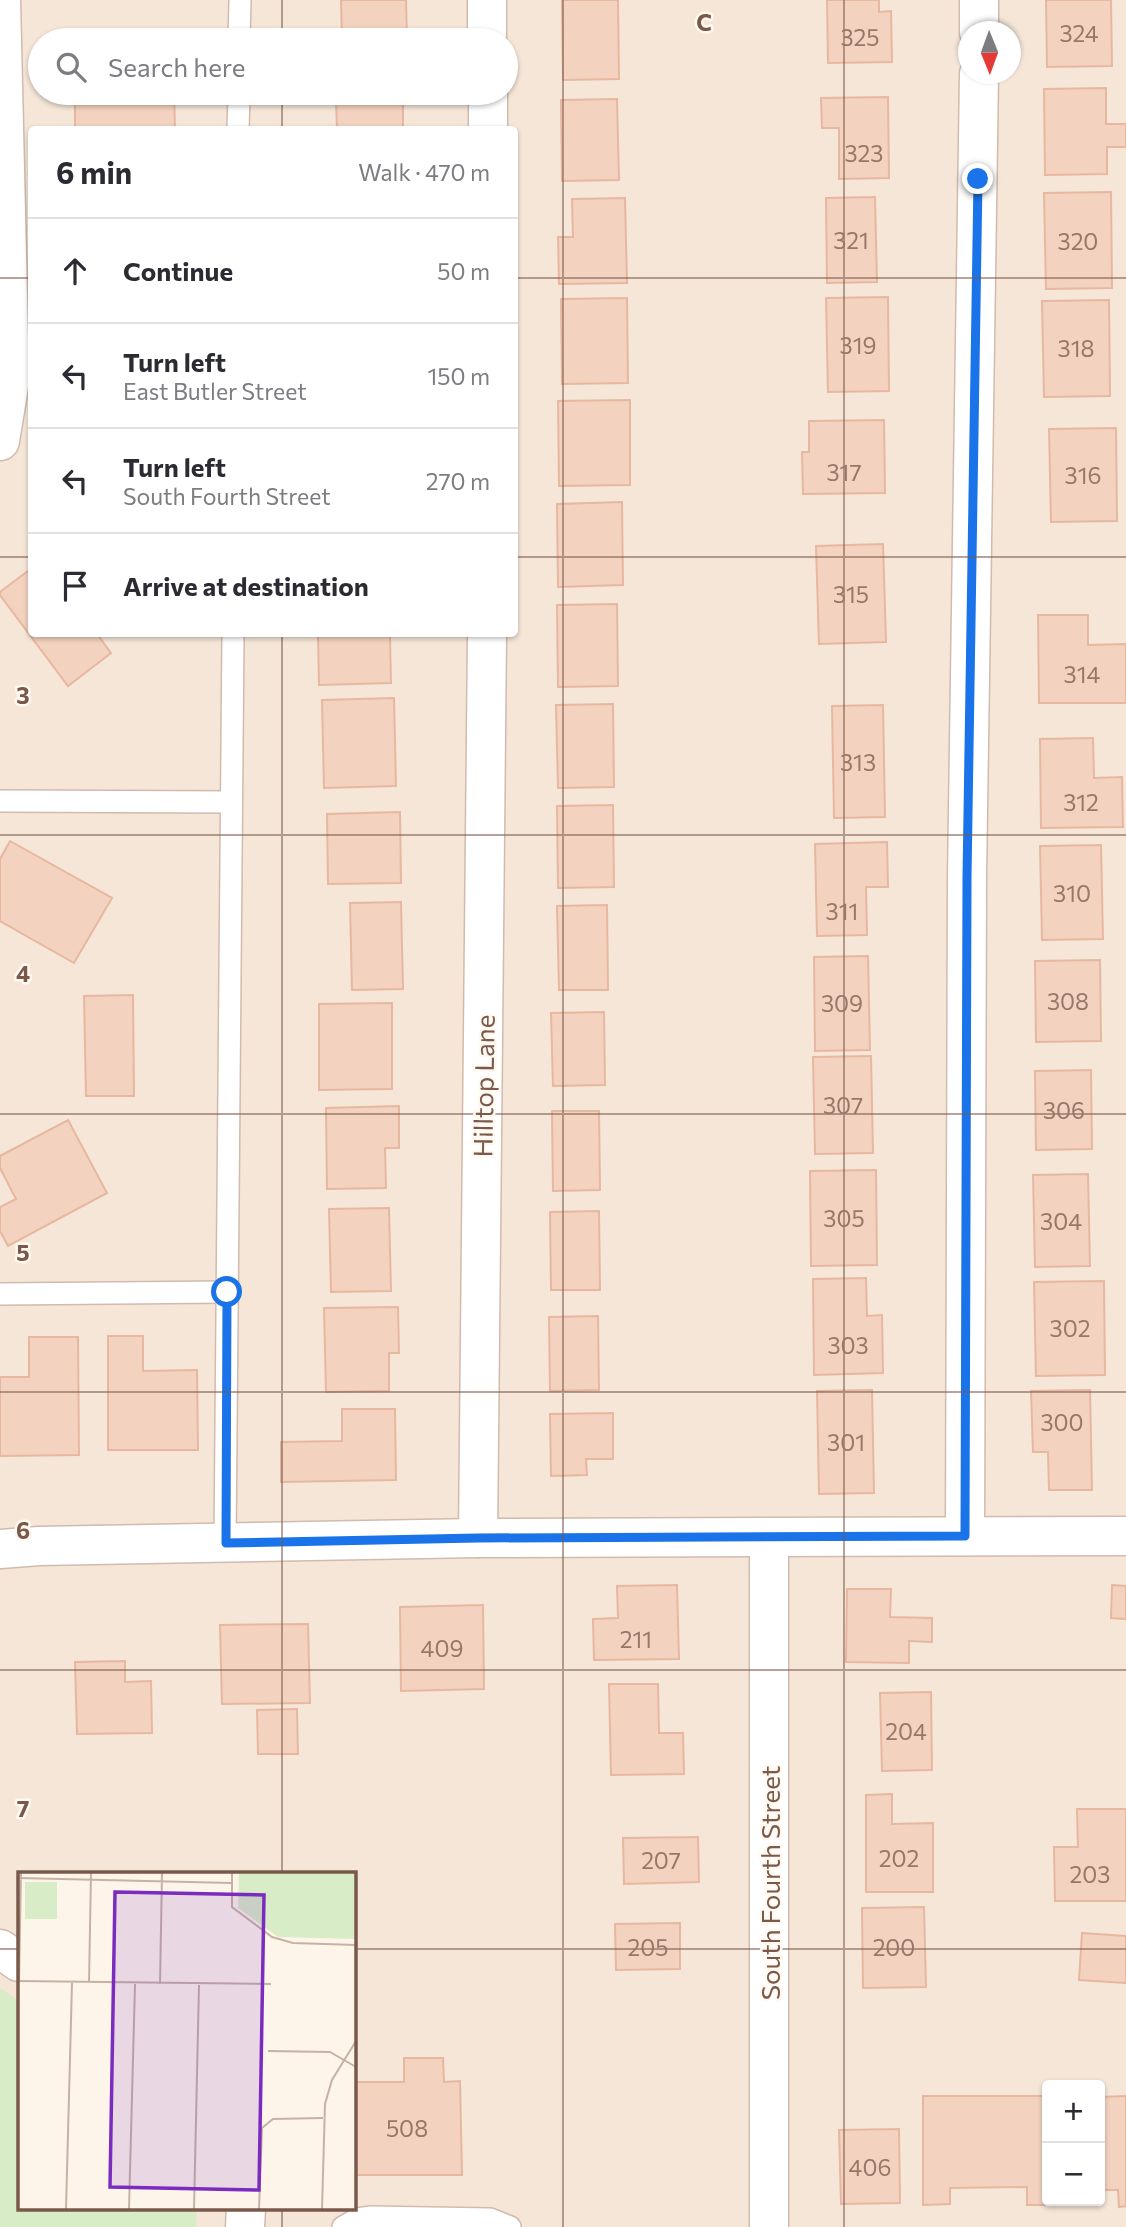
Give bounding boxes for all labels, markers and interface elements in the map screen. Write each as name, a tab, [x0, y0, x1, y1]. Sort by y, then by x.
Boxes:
text: C	[696, 8, 712, 36]
house number: 324	[1059, 19, 1099, 47]
north arrow	[958, 21, 1021, 84]
house number: 325	[840, 23, 880, 51]
search box	[28, 28, 518, 105]
icon: search	[52, 48, 90, 86]
text: Search here	[108, 51, 246, 82]
house number: 323	[845, 139, 883, 167]
text: 6 min	[56, 153, 132, 190]
text: Walk · 470 m	[358, 158, 490, 186]
route end	[962, 163, 993, 194]
house number: 321	[833, 226, 869, 254]
house number: 320	[1058, 227, 1098, 255]
icon: ahead	[56, 252, 94, 290]
text: Continue	[123, 255, 233, 286]
text: 50 m	[437, 257, 490, 285]
house number: 319	[840, 331, 876, 359]
house number: 318	[1058, 334, 1094, 362]
text: Turn left	[123, 346, 226, 377]
icon: left	[56, 357, 94, 395]
text: 150 m	[427, 362, 490, 390]
text: East Butler Street	[123, 377, 307, 405]
text: Turn left	[123, 451, 226, 482]
house number: 317	[826, 458, 862, 486]
house number: 316	[1065, 461, 1101, 489]
icon: left	[56, 462, 94, 500]
text: 270 m	[426, 467, 490, 495]
text: South Fourth Street	[123, 482, 331, 510]
icon: arrive	[56, 567, 94, 605]
text: Arrive at destination	[123, 570, 369, 601]
house number: 315	[833, 580, 869, 608]
house number: 314	[1064, 660, 1101, 688]
text: 3	[16, 681, 30, 709]
house number: 313	[840, 748, 876, 776]
house number: 312	[1063, 788, 1099, 816]
house number: 310	[1053, 879, 1091, 907]
house number: 311	[826, 897, 858, 925]
text: 4	[16, 959, 30, 987]
house number: 308	[1047, 987, 1089, 1015]
house number: 309	[821, 989, 863, 1017]
street label: Hilltop Lane	[466, 1014, 500, 1158]
house number: 307	[823, 1091, 863, 1119]
house number: 306	[1043, 1096, 1085, 1124]
house number: 305	[823, 1204, 865, 1232]
house number: 304	[1040, 1207, 1082, 1235]
text: 5	[16, 1238, 30, 1266]
route start	[211, 1276, 242, 1307]
house number: 302	[1050, 1314, 1090, 1342]
house number: 303	[827, 1331, 869, 1359]
house number: 300	[1040, 1408, 1084, 1436]
house number: 301	[827, 1428, 865, 1456]
text: 6	[16, 1516, 30, 1544]
house number: 211	[620, 1625, 652, 1653]
house number: 409	[421, 1634, 463, 1662]
house number: 204	[885, 1717, 927, 1745]
street label: South Fourth Street	[754, 1766, 785, 2000]
text: 7	[17, 1794, 29, 1822]
house number: 202	[879, 1844, 919, 1872]
house number: 207	[641, 1846, 681, 1874]
house number: 203	[1070, 1860, 1110, 1888]
inset map	[18, 1872, 355, 2210]
house number: 205	[628, 1933, 668, 1961]
house number: 200	[873, 1933, 915, 1961]
map controls	[1042, 2080, 1105, 2206]
button: +	[1042, 2080, 1105, 2143]
house number: 508	[386, 2114, 428, 2142]
button: −	[1042, 2143, 1105, 2206]
house number: 406	[849, 2153, 891, 2181]

